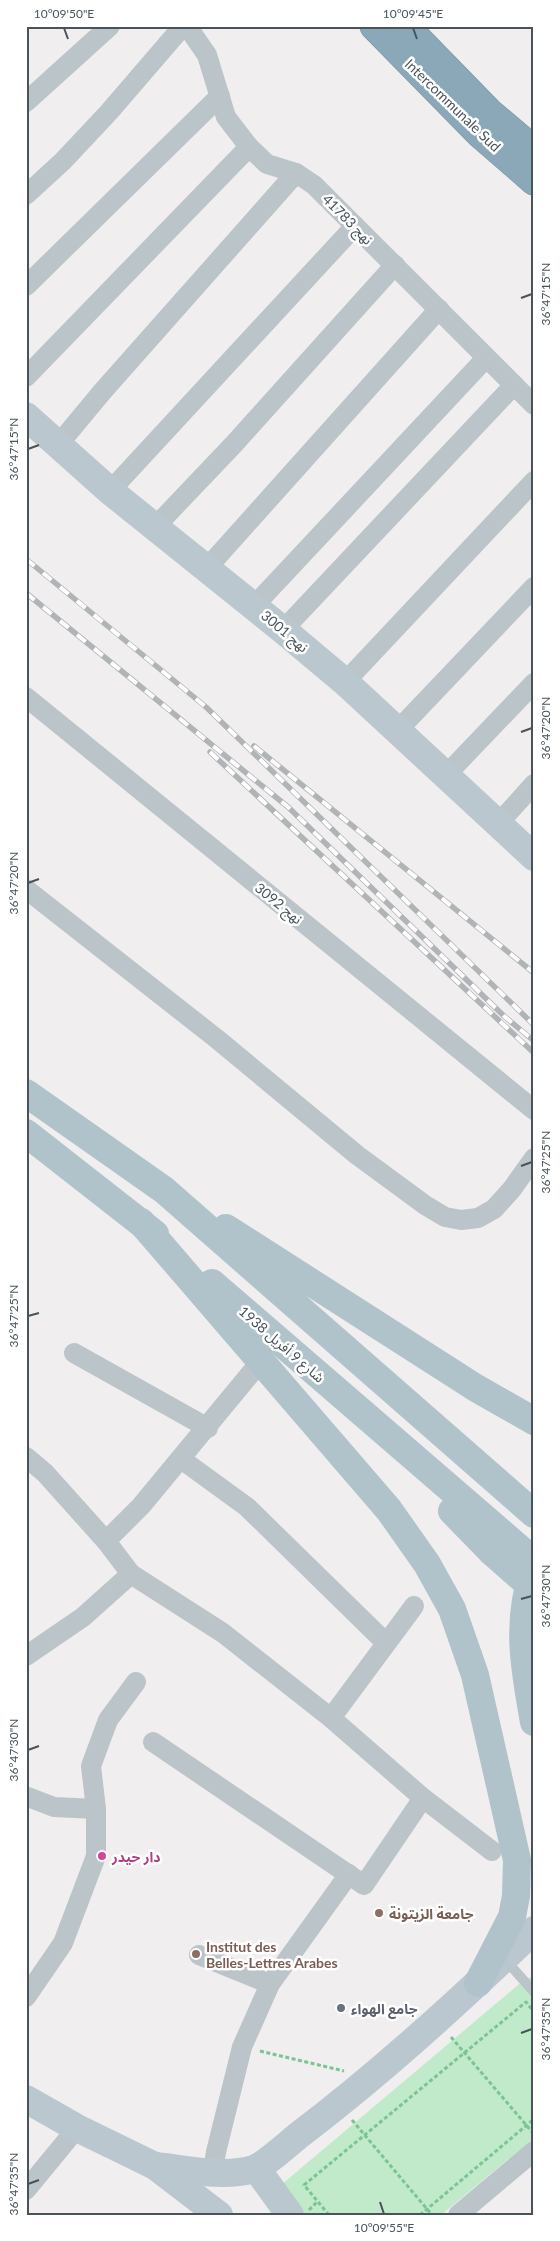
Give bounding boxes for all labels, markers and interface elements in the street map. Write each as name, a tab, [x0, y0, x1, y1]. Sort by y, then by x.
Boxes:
text: 10°09'50"E	[34, 6, 94, 21]
text: 10°09'45"E	[383, 6, 443, 21]
street label: Intercommunale Sud	[402, 55, 504, 155]
street label: نهج 41783	[317, 190, 377, 250]
text: 36°47'15"N	[538, 263, 553, 325]
text: 36°47'15"N	[6, 418, 21, 480]
street label: نهج 3001	[256, 606, 312, 658]
text: 36°47'20"N	[538, 697, 553, 759]
text: 36°47'20"N	[6, 852, 21, 914]
street label: نهج 3092	[250, 879, 306, 930]
text: 36°47'25"N	[538, 1131, 553, 1193]
text: 36°47'25"N	[6, 1285, 21, 1347]
street label: شارع 9 أفريل 1938	[234, 1302, 328, 1388]
text: 36°47'30"N	[538, 1565, 553, 1627]
text: 36°47'30"N	[6, 1719, 21, 1781]
place label: دار حيدر	[111, 1848, 160, 1866]
marker: دار حيدر	[96, 1850, 108, 1862]
place label: جامعة الزيتونة	[389, 1905, 474, 1923]
marker: جامعة الزيتونة	[373, 1907, 385, 1919]
place label: Institut des Belles-Lettres Arabes	[206, 1938, 338, 1971]
marker: Institut des Belles-Lettres Arabes	[190, 1948, 202, 1960]
text: 36°47'35"N	[538, 1998, 553, 2060]
place label: جامع الهواء	[351, 2000, 418, 2019]
marker: جامع الهواء	[335, 2002, 347, 2014]
text: 36°47'35"N	[6, 2153, 21, 2215]
text: 10°09'55"E	[354, 2220, 414, 2235]

